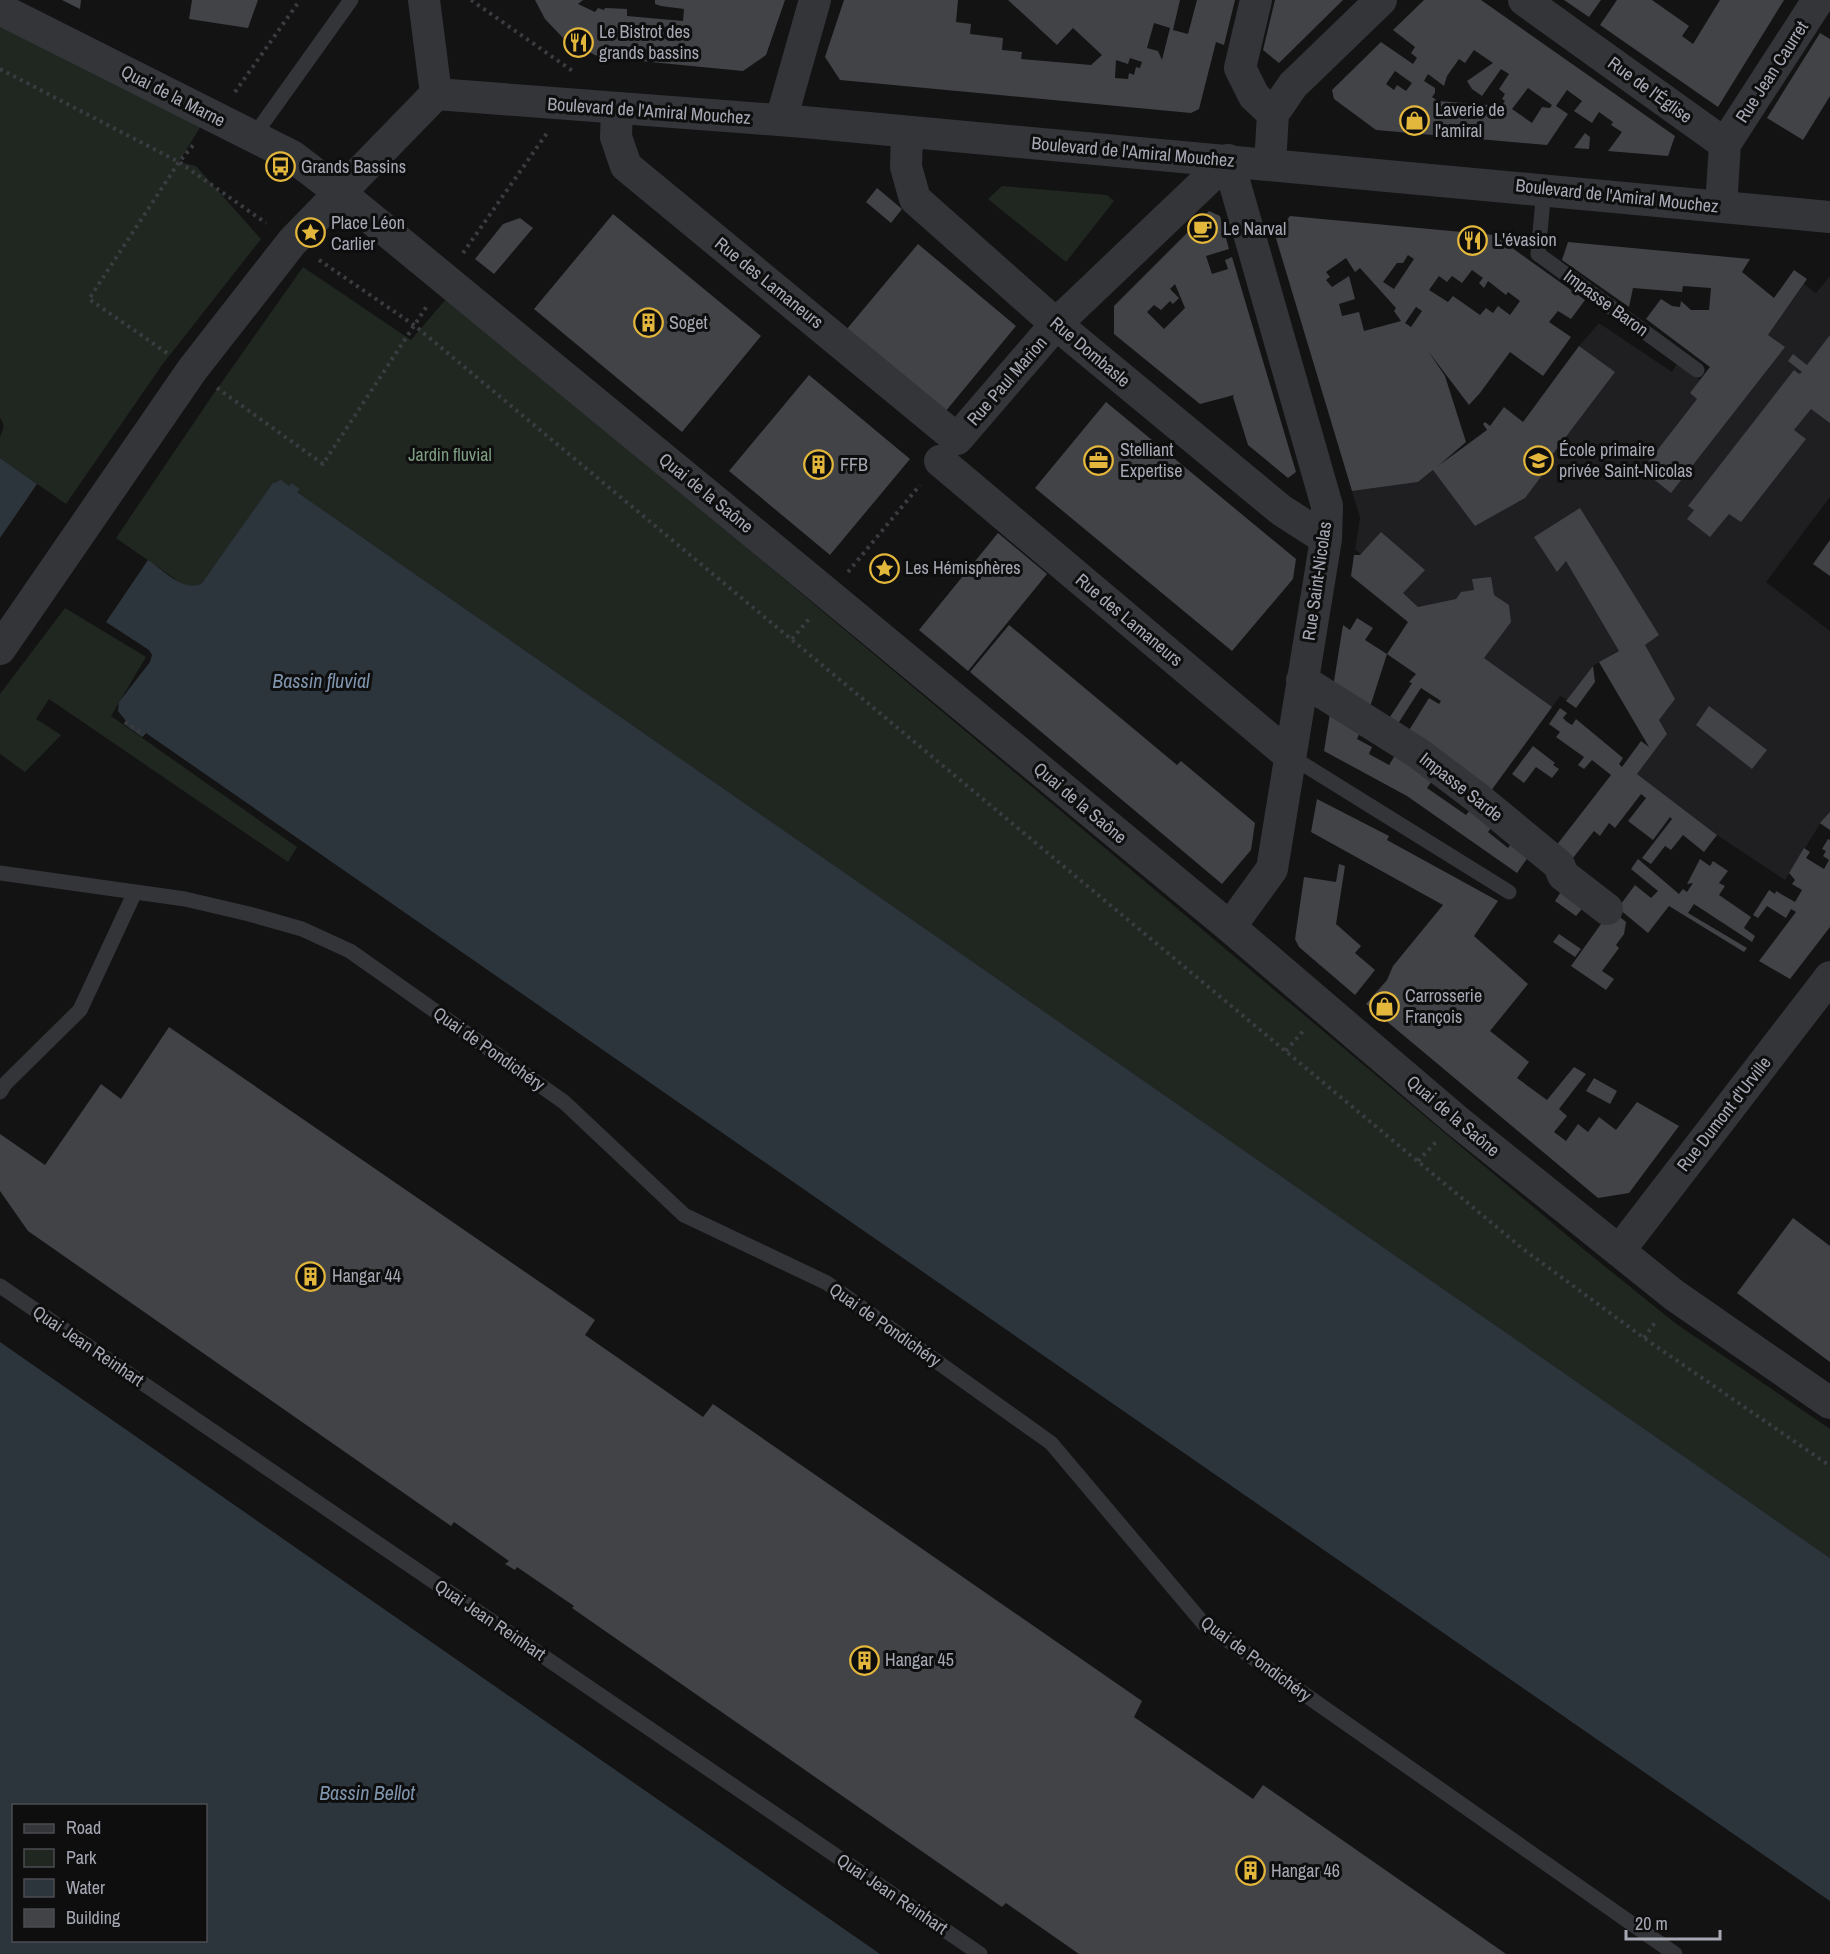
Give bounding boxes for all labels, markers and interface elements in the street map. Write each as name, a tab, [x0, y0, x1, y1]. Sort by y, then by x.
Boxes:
street label: Rue Jean Caurret	[1729, 16, 1814, 127]
place label: Le Bistrot des grands bassins	[599, 19, 699, 65]
restaurant icon: Le Bistrot des grands bassins	[562, 26, 594, 58]
street label: Rue de l'Église	[1603, 50, 1698, 129]
street label: Quai de la Marne	[117, 59, 230, 133]
street label: Boulevard de l'Amiral Mouchez	[546, 91, 752, 130]
place label: Laverie de l'amiral	[1435, 97, 1505, 143]
shop icon: Laverie de l'amiral	[1398, 104, 1430, 136]
street label: Boulevard de l'Amiral Mouchez	[1030, 130, 1236, 173]
bus stop icon: Grands Bassins	[264, 151, 296, 183]
place label: Grands Bassins	[301, 154, 406, 179]
street label: Boulevard de l'Amiral Mouchez	[1514, 172, 1720, 219]
place label: Place Léon Carlier	[331, 210, 405, 256]
cafe icon: Le Narval	[1186, 213, 1218, 245]
place label: Le Narval	[1223, 216, 1286, 241]
place icon: Place Léon Carlier	[294, 217, 326, 249]
restaurant icon: L'évasion	[1457, 224, 1489, 256]
place label: L'évasion	[1494, 227, 1557, 252]
street label: Rue des Lamaneurs	[710, 231, 829, 334]
street label: Impasse Baron	[1559, 263, 1654, 342]
building icon: Soget	[632, 307, 664, 339]
place label: Soget	[669, 310, 708, 335]
street label: Rue Dombasle	[1045, 311, 1136, 393]
street label: Rue Paul Marion	[961, 331, 1052, 431]
place label: Stelliant Expertise	[1120, 437, 1182, 483]
place label: École primaire privée Saint-Nicolas	[1559, 437, 1693, 483]
park label: Jardin fluvial	[408, 442, 492, 467]
office icon: Stelliant Expertise	[1083, 444, 1115, 476]
school or university icon: École primaire privée Saint-Nicolas	[1522, 444, 1554, 476]
street label: Quai de la Saône	[654, 447, 759, 538]
building icon: FFB	[803, 449, 835, 481]
place label: FFB	[840, 452, 868, 477]
street label: Rue Saint-Nicolas	[1296, 520, 1337, 642]
place icon: Les Hémisphères	[868, 552, 900, 584]
place label: Les Hémisphères	[905, 555, 1021, 580]
street label: Rue des Lamaneurs	[1070, 567, 1188, 672]
water label: Bassin fluvial	[272, 667, 370, 694]
street label: Impasse Sarde	[1414, 746, 1508, 827]
street label: Quai de la Saône	[1028, 756, 1132, 849]
place label: Carrosserie François	[1405, 983, 1482, 1029]
shop icon: Carrosserie François	[1368, 990, 1400, 1022]
street label: Quai de Pondichéry	[428, 1001, 551, 1097]
street label: Rue Dumont d'Urville	[1671, 1051, 1776, 1176]
street label: Quai de la Saône	[1401, 1069, 1505, 1162]
building icon: Hangar 44	[295, 1260, 327, 1292]
place label: Hangar 44	[332, 1263, 401, 1288]
street label: Quai de Pondichéry	[824, 1277, 947, 1373]
street label: Quai Jean Reinhart	[28, 1299, 149, 1392]
street label: Quai Jean Reinhart	[430, 1573, 551, 1666]
street label: Quai de Pondichéry	[1196, 1610, 1317, 1708]
building icon: Hangar 45	[848, 1644, 880, 1676]
place label: Hangar 45	[885, 1647, 954, 1672]
water label: Bassin Bellot	[319, 1779, 415, 1806]
legend	[12, 1804, 207, 1942]
text: Road	[66, 1815, 101, 1840]
text: Park	[66, 1845, 97, 1870]
street label: Quai Jean Reinhart	[832, 1847, 953, 1940]
building icon: Hangar 46	[1234, 1855, 1266, 1887]
place label: Hangar 46	[1271, 1858, 1340, 1883]
text: Water	[66, 1875, 105, 1900]
scale bar	[1626, 1903, 1720, 1941]
text: Building	[66, 1905, 121, 1930]
text: 20 m	[1635, 1911, 1668, 1936]

